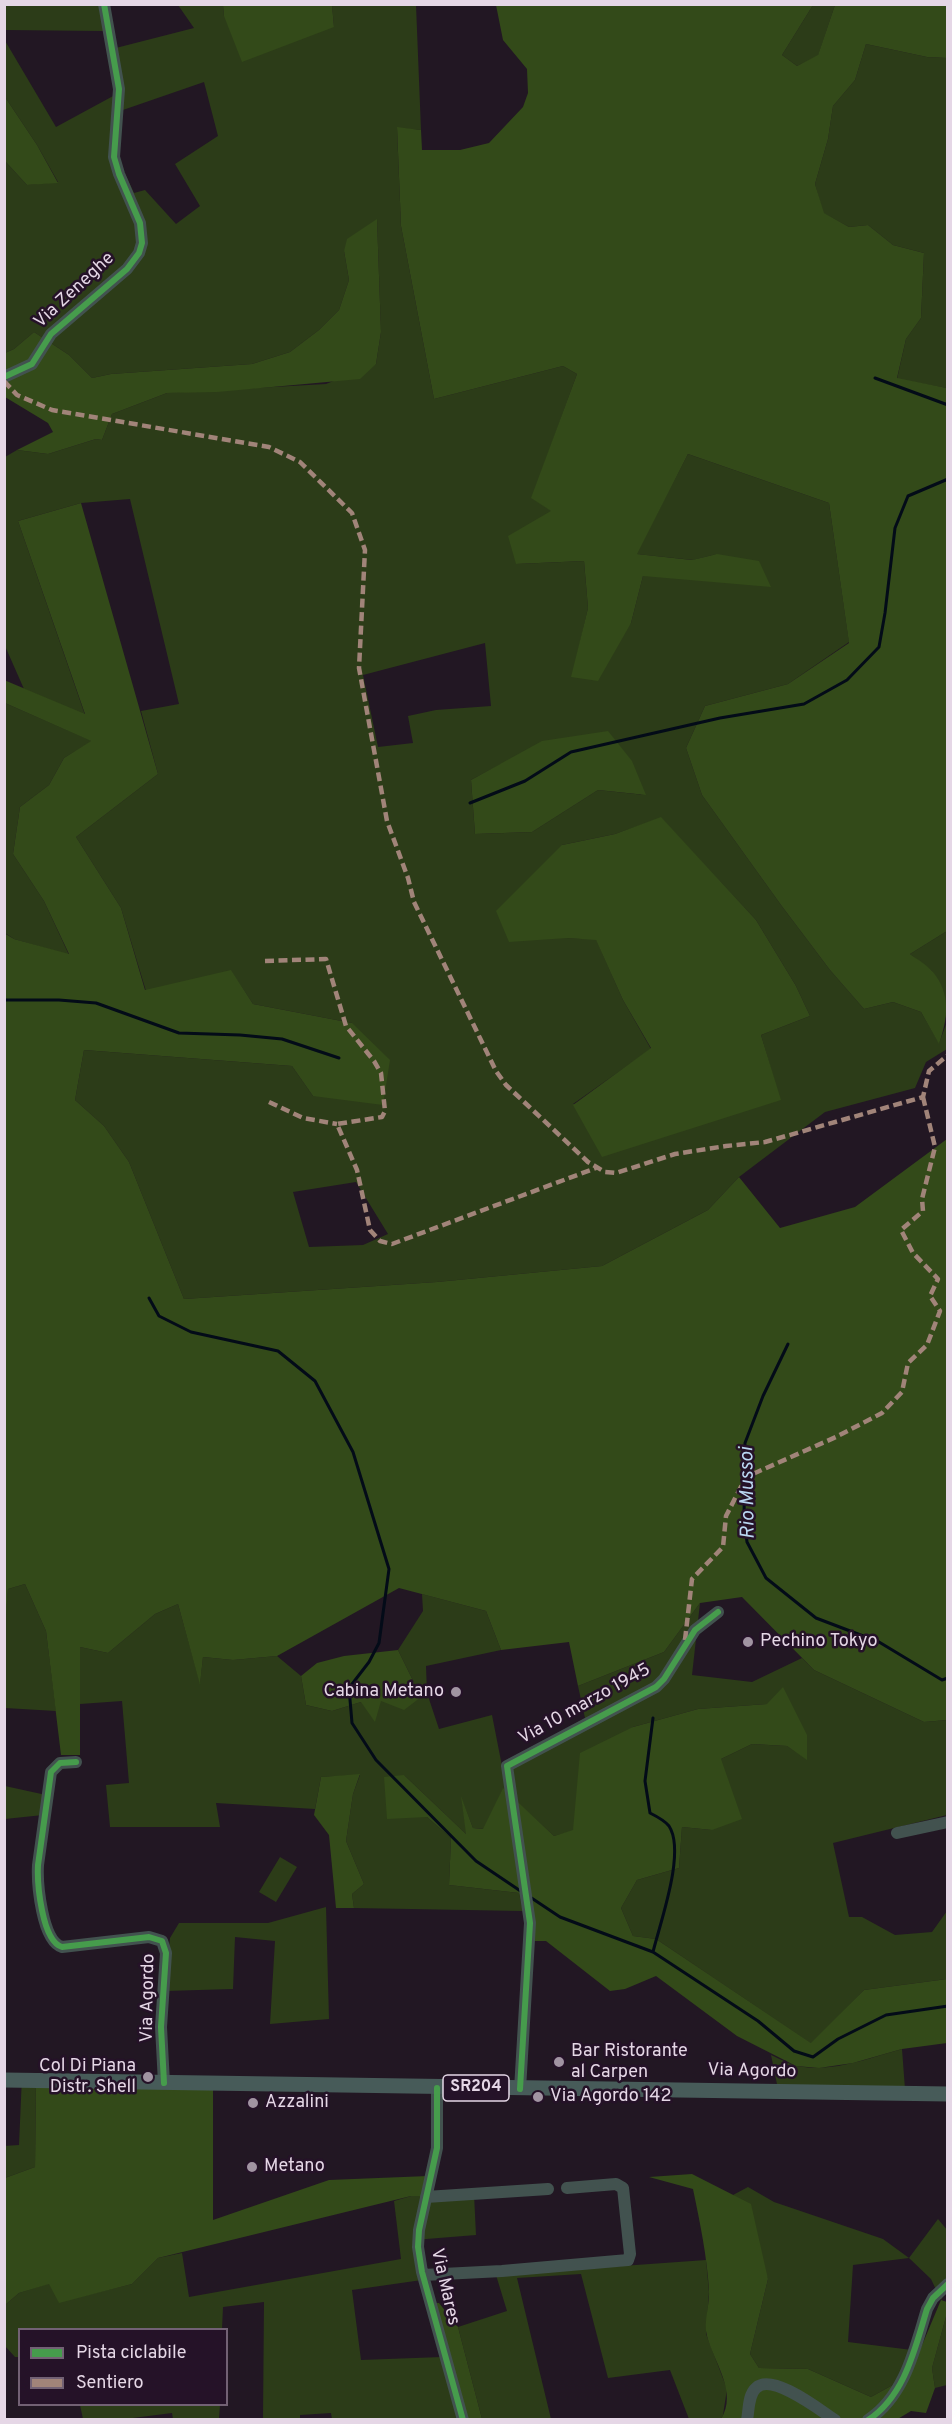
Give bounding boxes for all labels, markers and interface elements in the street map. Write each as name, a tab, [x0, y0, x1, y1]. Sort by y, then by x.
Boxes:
street label: Via Zeneghe	[30, 248, 120, 334]
water label: Rio Mussoi	[736, 1447, 762, 1539]
place label: Pechino Tokyo	[760, 1631, 877, 1653]
marker: Pechino Tokyo	[741, 1635, 755, 1649]
street label: Via 10 marzo 1945	[515, 1660, 655, 1750]
place label: Cabina Metano	[323, 1681, 444, 1703]
marker: Cabina Metano	[449, 1685, 463, 1699]
street label: Via Agordo	[137, 1953, 161, 2043]
place label: Bar Ristorante al Carpen	[571, 2041, 688, 2084]
marker: Bar Ristorante al Carpen	[552, 2055, 566, 2069]
place label: Col Di Piana Distr. Shell	[39, 2056, 136, 2098]
street label: Via Agordo	[707, 2060, 797, 2084]
marker: Col Di Piana Distr. Shell	[141, 2070, 155, 2084]
road number: SR204	[443, 2075, 509, 2101]
place label: Via Agordo 142	[550, 2086, 672, 2108]
marker: Via Agordo 142	[531, 2090, 545, 2104]
place label: Azzalini	[265, 2092, 329, 2114]
marker: Azzalini	[246, 2096, 260, 2110]
place label: Metano	[264, 2156, 325, 2178]
marker: Metano	[245, 2160, 259, 2174]
street label: Via Mares	[425, 2247, 463, 2327]
legend	[18, 2328, 228, 2406]
text: Pista ciclabile	[76, 2342, 186, 2365]
text: Sentiero	[76, 2372, 144, 2395]

